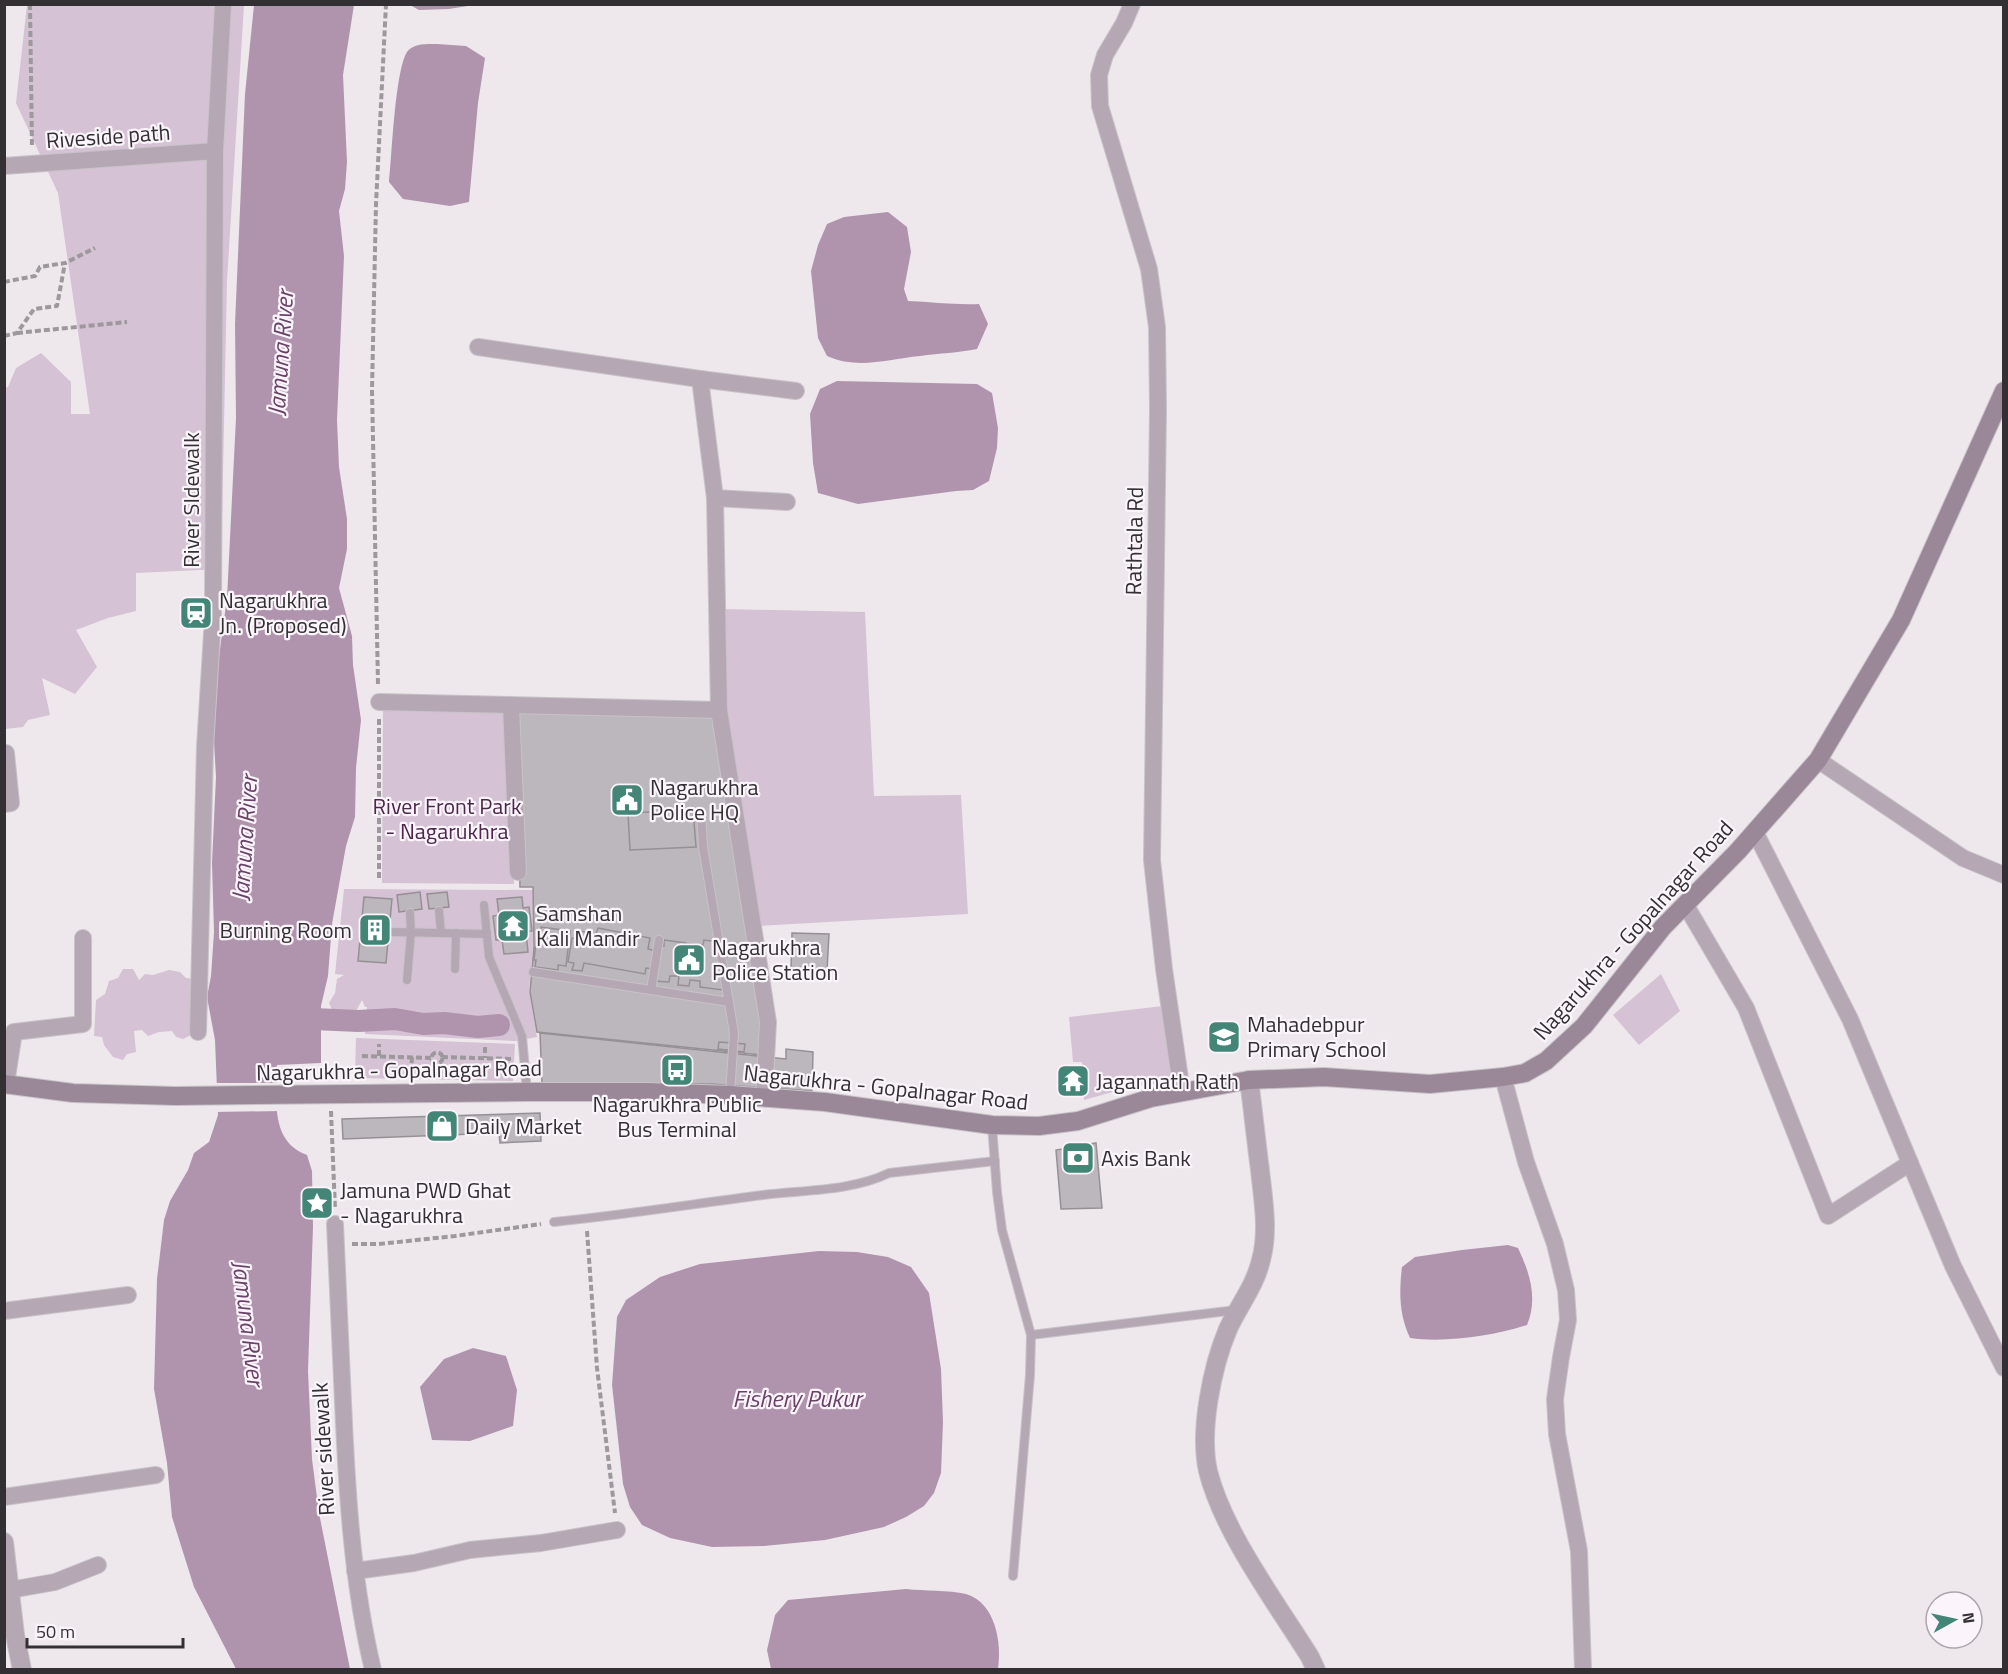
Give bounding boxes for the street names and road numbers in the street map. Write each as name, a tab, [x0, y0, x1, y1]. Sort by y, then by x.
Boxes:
street label: Riveside path	[45, 115, 171, 157]
street label: River SIdewalk	[174, 432, 208, 568]
street label: Rathtala Rd	[1116, 486, 1152, 596]
street label: Nagarukhra - Gopalnagar Road	[1525, 812, 1741, 1048]
street label: Nagarukhra - Gopalnagar Road	[256, 1051, 542, 1089]
street label: Nagarukhra - Gopalnagar Road	[742, 1055, 1030, 1119]
street label: River sidewalk	[303, 1381, 343, 1516]

